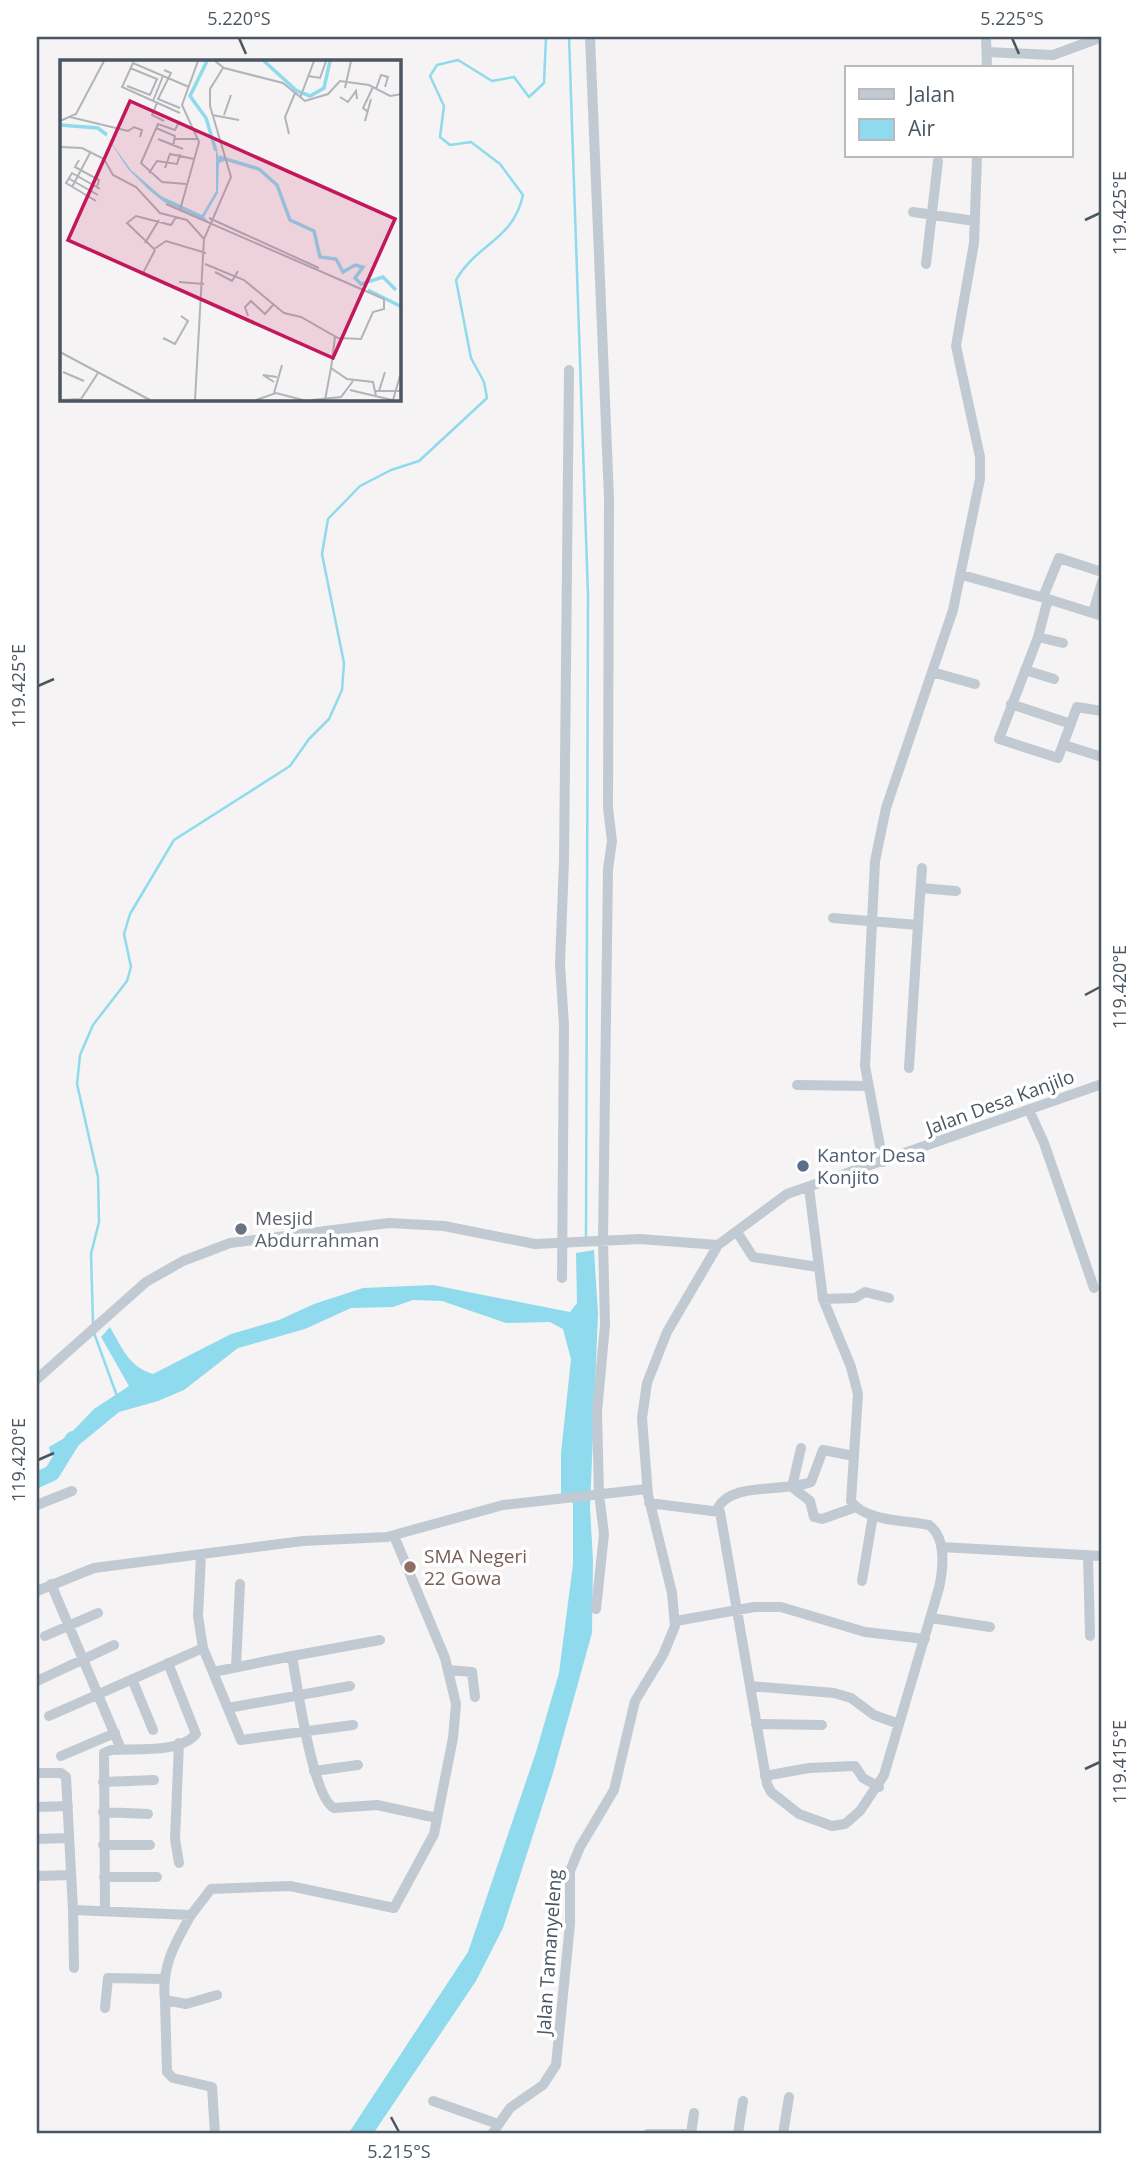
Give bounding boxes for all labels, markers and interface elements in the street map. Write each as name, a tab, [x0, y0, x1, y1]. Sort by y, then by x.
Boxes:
text: 5.220°S	[207, 6, 271, 30]
text: 5.225°S	[980, 6, 1044, 30]
inset map	[60, 60, 401, 401]
legend	[845, 66, 1072, 158]
text: Jalan	[906, 80, 955, 108]
text: Air	[908, 114, 936, 142]
text: 119.425°E	[1107, 171, 1131, 255]
text: 119.425°E	[6, 644, 30, 728]
text: 119.420°E	[1107, 945, 1131, 1029]
street label: Jalan Desa Kanjilo	[920, 1063, 1078, 1142]
place label: Kantor Desa Konjito	[817, 1142, 926, 1190]
marker: Kantor Desa Konjito	[795, 1158, 811, 1174]
place label: Mesjid Abdurrahman	[255, 1205, 379, 1253]
marker: Mesjid Abdurrahman	[233, 1221, 249, 1237]
text: 119.420°E	[6, 1418, 30, 1502]
place label: SMA Negeri 22 Gowa	[424, 1543, 527, 1591]
marker: SMA Negeri 22 Gowa	[402, 1559, 418, 1575]
text: 119.415°E	[1107, 1720, 1131, 1804]
street label: Jalan Tamanyeleng	[530, 1868, 568, 2038]
text: 5.215°S	[367, 2139, 431, 2163]

